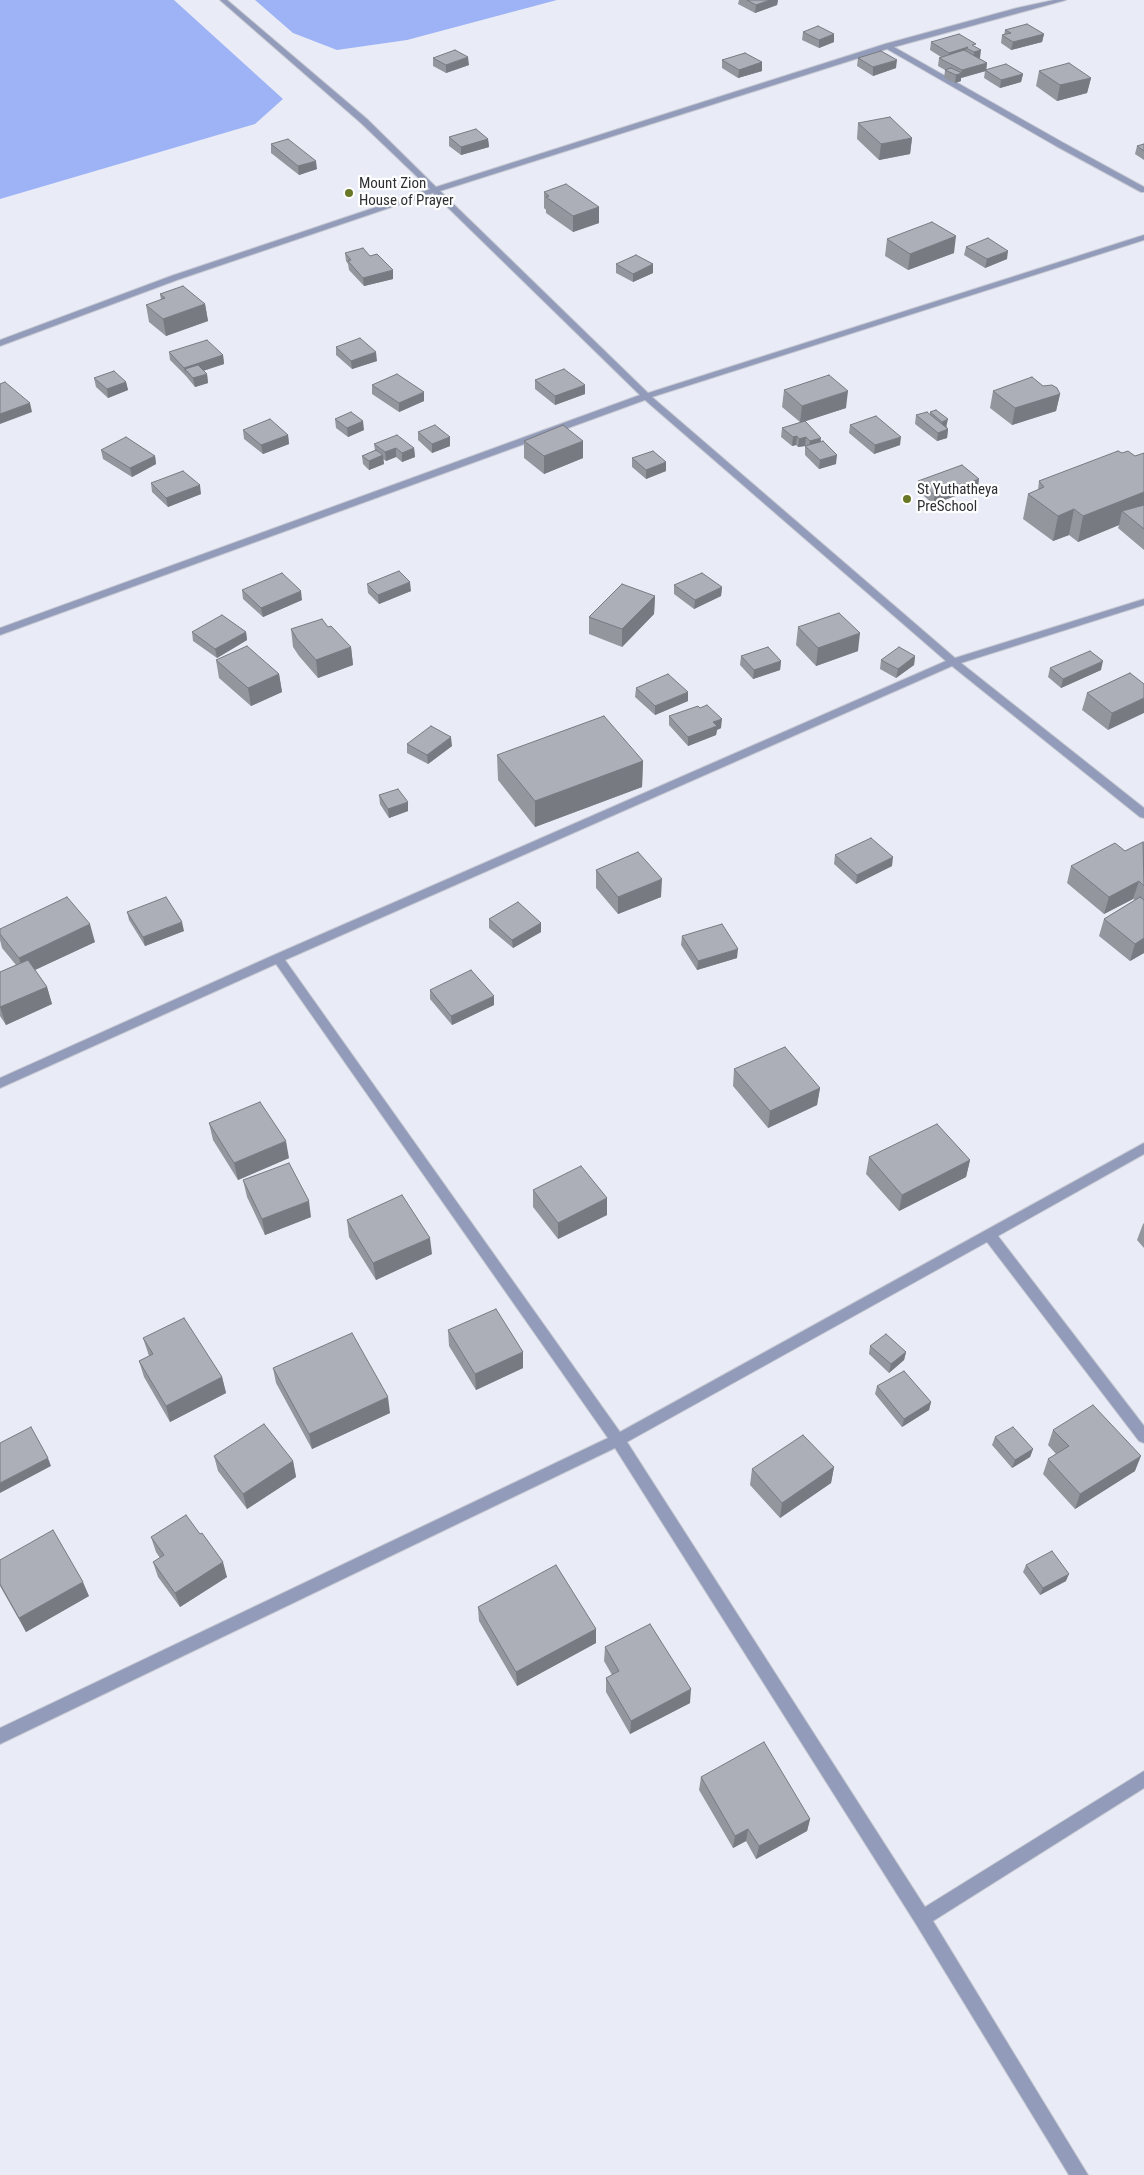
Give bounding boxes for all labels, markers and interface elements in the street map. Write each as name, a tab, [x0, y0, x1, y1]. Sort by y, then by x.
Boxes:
place label: Mount Zion House of Prayer	[359, 175, 454, 210]
marker: Mount Zion House of Prayer	[343, 187, 355, 199]
place label: St Yuthatheya PreSchool	[917, 481, 998, 516]
marker: St Yuthatheya PreSchool	[901, 493, 913, 505]

